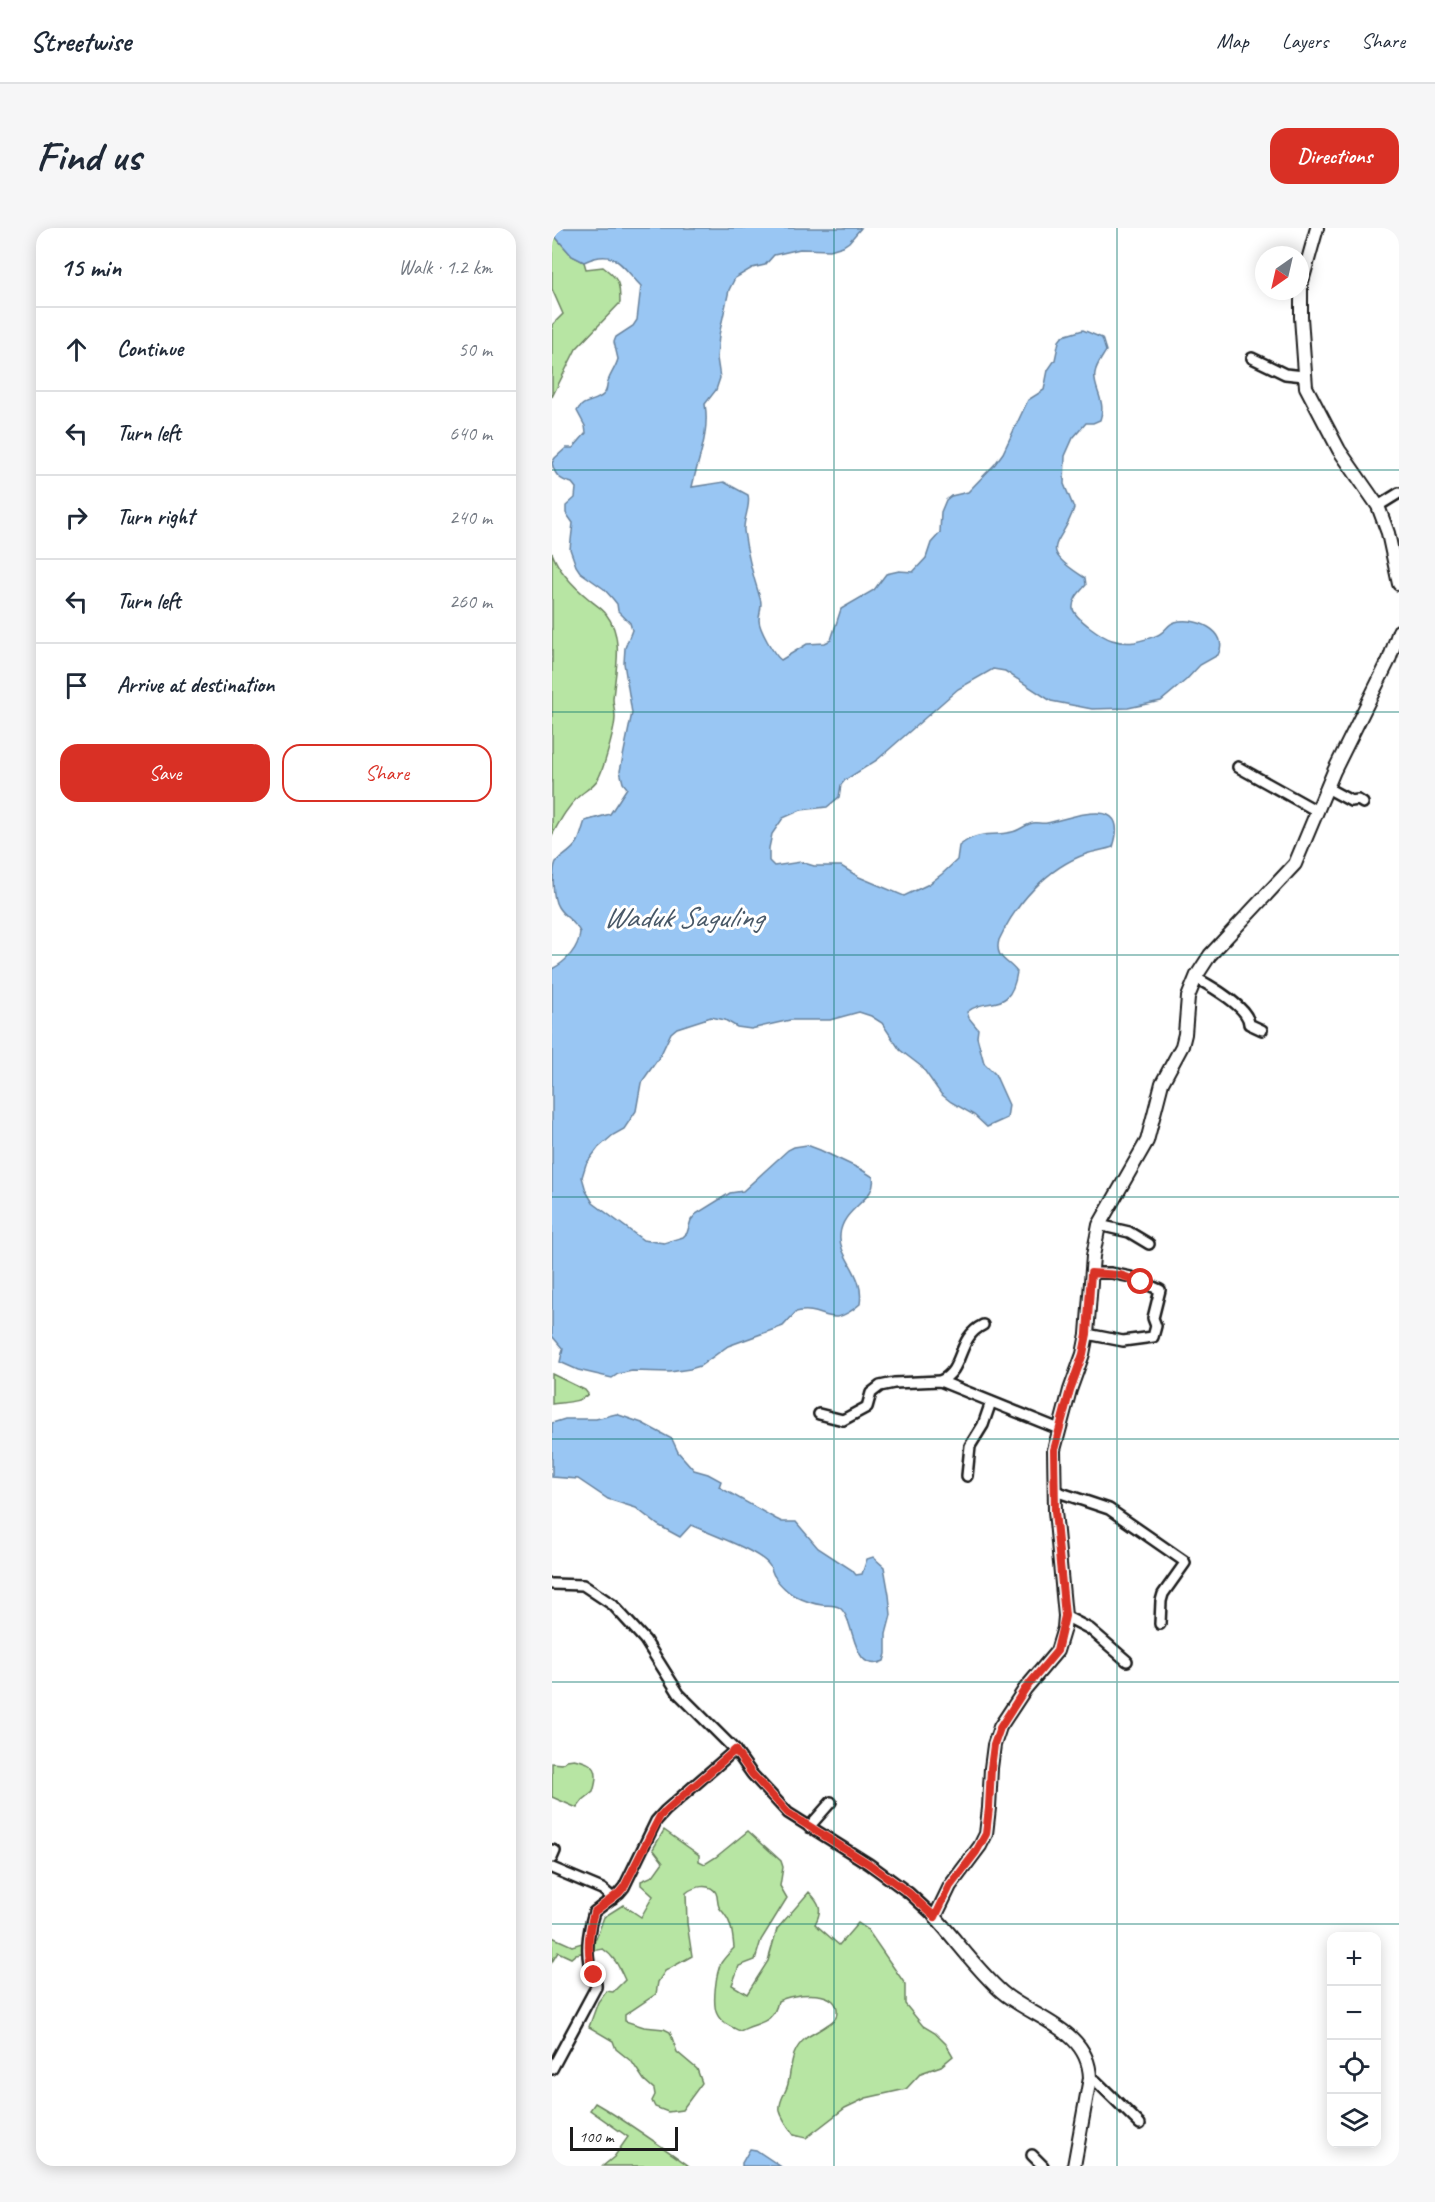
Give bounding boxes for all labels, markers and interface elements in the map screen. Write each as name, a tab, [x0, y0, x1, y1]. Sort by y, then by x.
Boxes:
text: Streetwise	[30, 24, 131, 59]
text: Map	[1216, 28, 1249, 54]
text: Layers	[1282, 28, 1328, 54]
text: Share	[1361, 28, 1405, 54]
button: Directions	[1270, 128, 1399, 184]
text: Find us	[36, 130, 141, 183]
north arrow	[1255, 246, 1309, 300]
text: 15 min	[60, 251, 121, 284]
text: Walk · 1.2 km	[398, 255, 492, 280]
icon: ahead	[60, 333, 93, 366]
text: Continue	[117, 335, 183, 363]
text: 50 m	[458, 337, 492, 362]
icon: left	[60, 417, 93, 450]
text: Turn left	[117, 419, 181, 447]
text: 640 m	[449, 421, 492, 446]
icon: right	[60, 501, 93, 534]
text: Turn right	[117, 503, 194, 531]
text: 240 m	[449, 505, 492, 530]
icon: left	[60, 585, 93, 618]
text: Turn left	[117, 587, 181, 615]
text: 260 m	[449, 589, 492, 614]
icon: arrive	[60, 669, 93, 702]
text: Arrive at destination	[117, 671, 274, 699]
button: Save	[60, 744, 270, 802]
button: Share	[282, 744, 492, 802]
water label: Waduk Saguling	[603, 898, 767, 936]
route start	[1127, 1268, 1153, 1294]
map controls	[1327, 1932, 1381, 2148]
button: +	[1327, 1932, 1381, 1986]
route end	[580, 1961, 606, 1987]
button: −	[1327, 1986, 1381, 2040]
button: locate	[1327, 2040, 1381, 2094]
button: layers	[1327, 2094, 1381, 2148]
scale bar	[570, 2124, 678, 2152]
text: 100 m	[579, 2127, 613, 2147]

